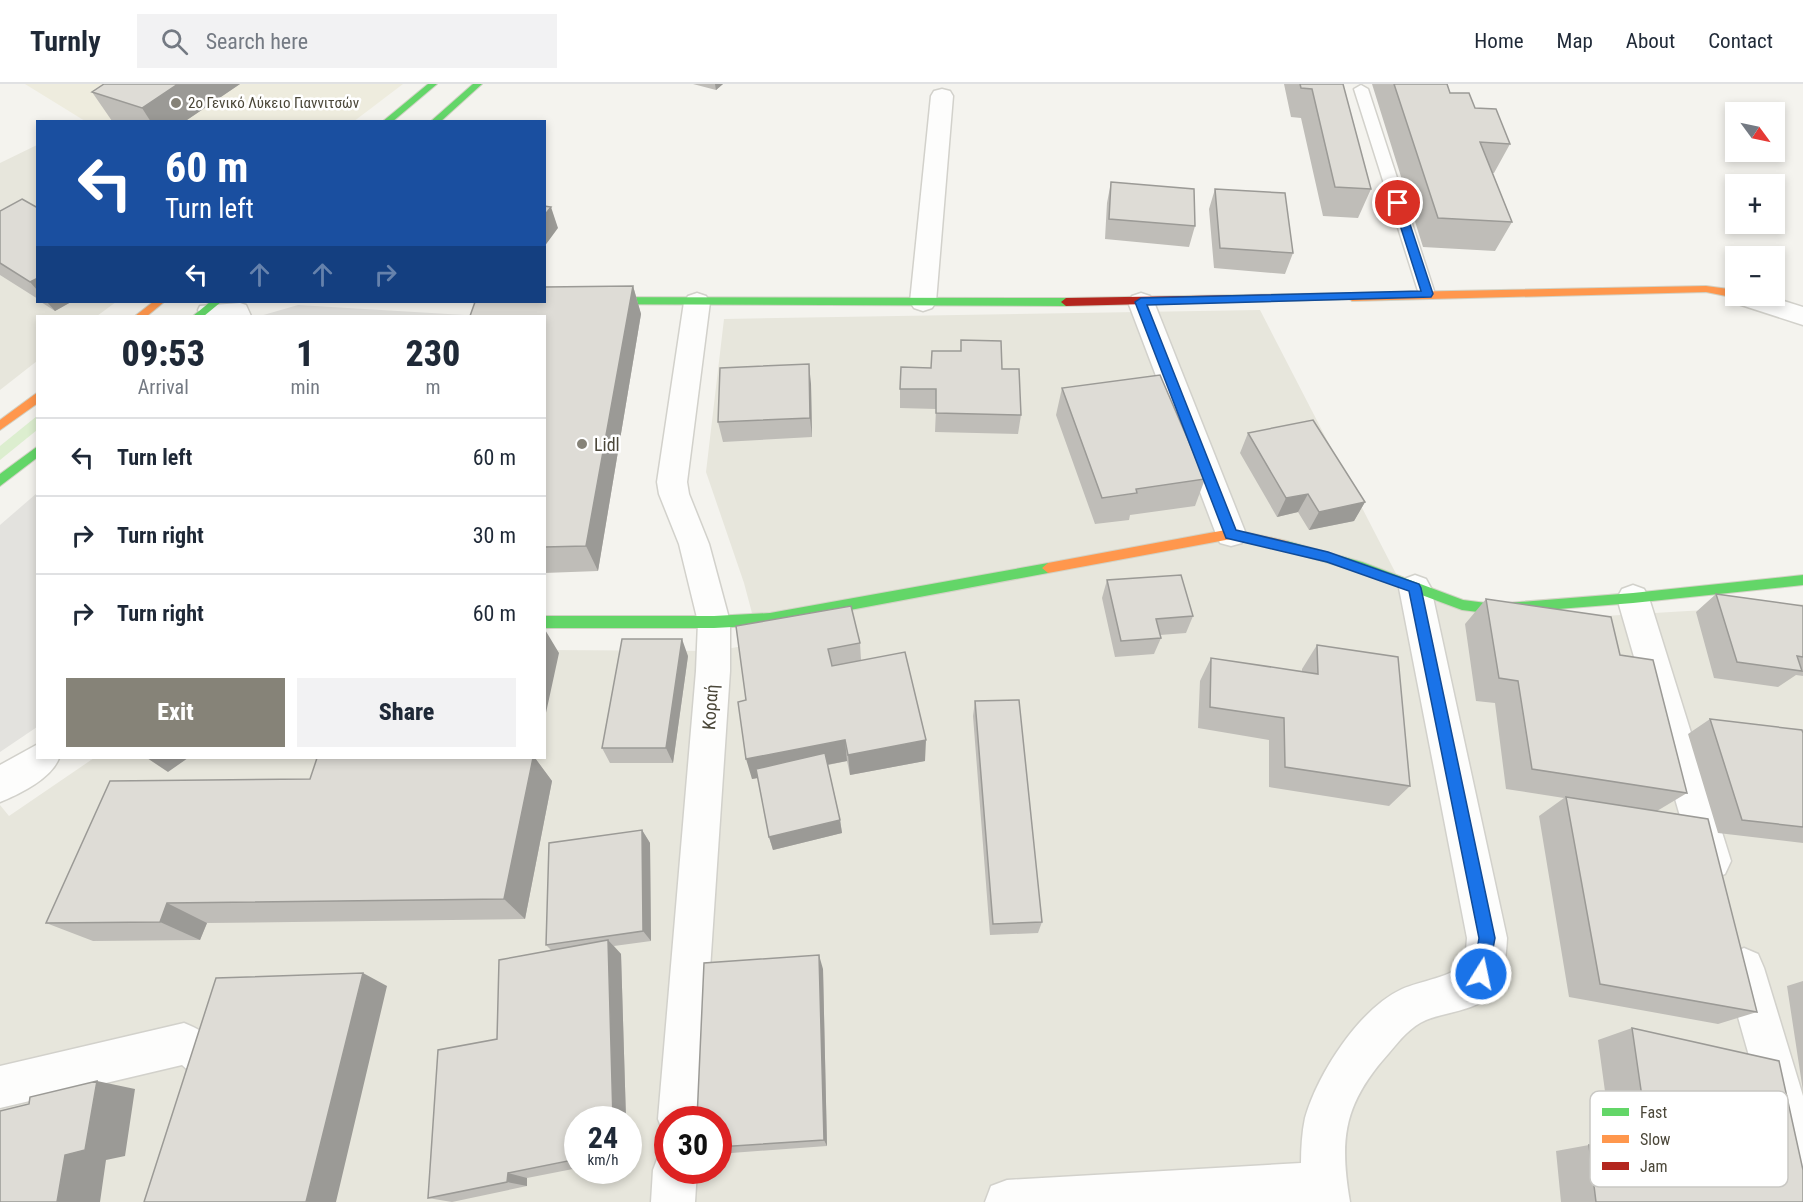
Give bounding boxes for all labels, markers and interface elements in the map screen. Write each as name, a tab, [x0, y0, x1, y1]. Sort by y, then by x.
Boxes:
search box	[137, 14, 557, 68]
text: Turnly	[30, 25, 101, 58]
icon: search	[158, 25, 191, 58]
text: Search here	[206, 29, 308, 54]
text: Home	[1474, 29, 1524, 53]
text: Map	[1557, 29, 1593, 53]
text: About	[1626, 29, 1675, 53]
text: Contact	[1708, 29, 1773, 53]
place label: 2ο Γενικό Λύκειο Γιαννιτσών	[188, 94, 360, 112]
marker: 2ο Γενικό Λύκειο Γιαννιτσών	[169, 96, 183, 110]
north arrow	[1725, 102, 1785, 162]
map controls	[1725, 102, 1785, 306]
text: 60 m	[165, 143, 248, 192]
icon: left	[66, 144, 144, 222]
button: +	[1725, 174, 1785, 234]
pin	[1372, 177, 1423, 228]
icon: arrive	[1381, 186, 1414, 219]
text: Turn left	[165, 193, 254, 225]
button: −	[1725, 246, 1785, 306]
icon: left	[180, 258, 213, 291]
icon: ahead	[243, 258, 276, 291]
icon: ahead	[306, 258, 339, 291]
icon: right	[369, 258, 402, 291]
text: 09:53	[122, 333, 205, 375]
text: 1	[296, 333, 314, 375]
text: 230	[405, 333, 460, 375]
text: Arrival	[138, 375, 189, 399]
text: min	[291, 375, 320, 399]
text: m	[425, 375, 440, 399]
place label: Lidl	[594, 434, 620, 455]
marker: Lidl	[575, 437, 589, 451]
icon: left	[66, 441, 99, 474]
text: Turn left	[117, 445, 192, 470]
text: 60 m	[473, 445, 516, 470]
icon: right	[66, 519, 99, 552]
text: Turn right	[117, 523, 204, 548]
text: 30 m	[473, 523, 516, 548]
icon: right	[66, 597, 99, 630]
text: Turn right	[117, 601, 204, 626]
text: 60 m	[473, 601, 516, 626]
button: Exit	[66, 678, 285, 747]
button: Share	[297, 678, 516, 747]
street label: Κοραή	[698, 684, 722, 730]
position arrow	[1449, 942, 1513, 1006]
legend	[1590, 1091, 1788, 1187]
text: Fast	[1640, 1103, 1667, 1122]
speed limit sign: 30	[654, 1106, 732, 1184]
text: 24	[588, 1120, 618, 1155]
text: Slow	[1640, 1130, 1670, 1149]
text: km/h	[588, 1151, 618, 1169]
text: Jam	[1640, 1157, 1667, 1176]

